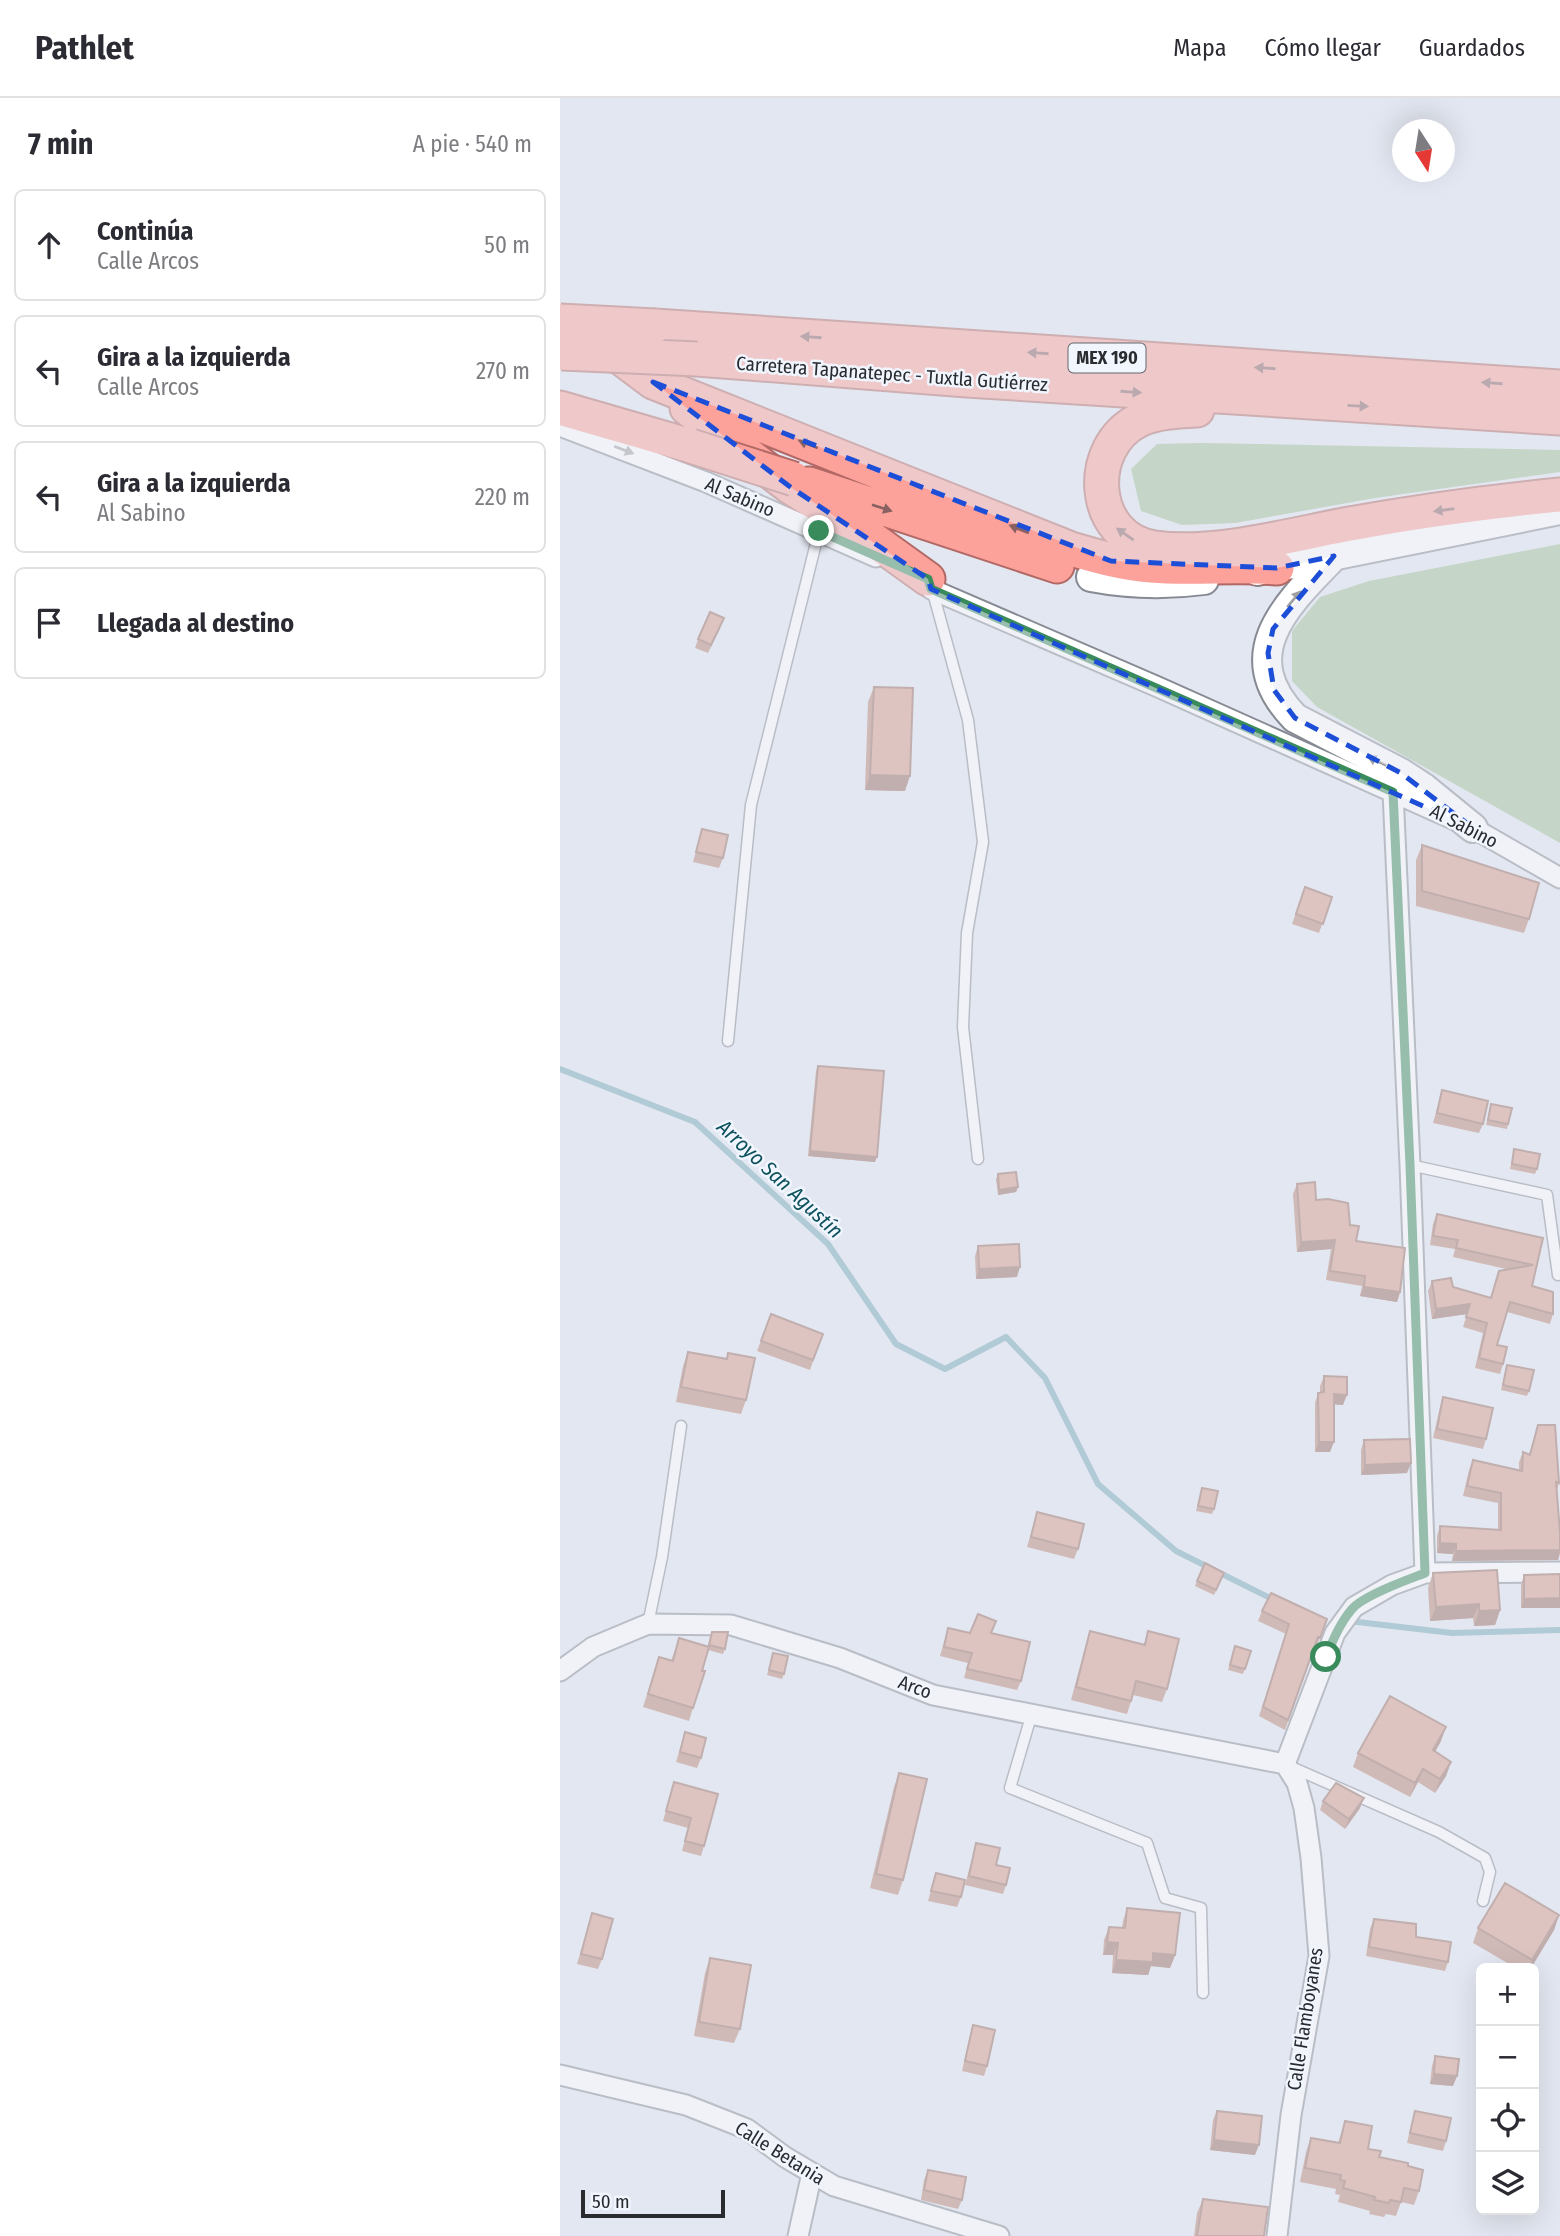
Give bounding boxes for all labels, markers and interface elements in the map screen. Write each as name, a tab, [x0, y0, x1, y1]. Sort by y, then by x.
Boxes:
text: Pathlet	[35, 28, 134, 68]
text: Mapa	[1173, 34, 1226, 62]
text: Cómo llegar	[1264, 34, 1381, 62]
text: Guardados	[1419, 34, 1525, 62]
north arrow	[1392, 119, 1455, 182]
text: 7 min	[28, 126, 93, 162]
text: A pie · 540 m	[413, 130, 532, 158]
text: Continúa	[97, 216, 194, 247]
icon: ahead	[30, 226, 68, 264]
text: 50 m	[484, 231, 530, 259]
text: Calle Arcos	[97, 247, 199, 275]
one-way arrow	[800, 331, 822, 342]
text: Gira a la izquierda	[97, 342, 291, 373]
road number: MEX 190	[1068, 344, 1146, 372]
one-way arrow	[1027, 347, 1049, 358]
icon: left	[30, 352, 68, 390]
street label: Carretera Tapanatepec - Tuxtla Gutiérrez	[735, 352, 1049, 396]
text: 270 m	[476, 357, 530, 385]
one-way arrow	[1254, 362, 1276, 373]
text: Calle Arcos	[97, 373, 199, 401]
one-way arrow	[1481, 377, 1503, 388]
one-way arrow	[1121, 386, 1143, 397]
one-way arrow	[1348, 401, 1370, 412]
one-way arrow	[797, 438, 818, 449]
one-way arrow	[613, 445, 634, 456]
text: Gira a la izquierda	[97, 468, 291, 499]
street label: Al Sabino	[702, 472, 778, 522]
icon: left	[30, 478, 68, 516]
text: 220 m	[475, 483, 530, 511]
text: Al Sabino	[97, 499, 186, 527]
one-way arrow	[871, 503, 892, 514]
one-way arrow	[1433, 505, 1455, 516]
route end	[803, 515, 834, 546]
one-way arrow	[1008, 523, 1029, 534]
one-way arrow	[1116, 527, 1134, 541]
one-way arrow	[1286, 590, 1301, 607]
icon: arrive	[30, 604, 68, 642]
text: Llegada al destino	[97, 608, 294, 639]
one-way arrow	[1367, 755, 1387, 767]
street label: Al Sabino	[1426, 799, 1502, 853]
water label: Arroyo San Agustín	[711, 1113, 848, 1244]
route start	[1310, 1641, 1341, 1672]
street label: Arco	[895, 1670, 935, 1704]
street label: Calle Flamboyanes	[1282, 1946, 1328, 2092]
map controls	[1476, 1963, 1539, 2215]
button: +	[1476, 1963, 1539, 2026]
button: −	[1476, 2026, 1539, 2089]
button: locate	[1476, 2089, 1539, 2152]
street label: Calle Betania	[731, 2116, 829, 2190]
button: layers	[1476, 2152, 1539, 2215]
scale bar	[581, 2187, 724, 2219]
text: 50 m	[592, 2190, 630, 2213]

